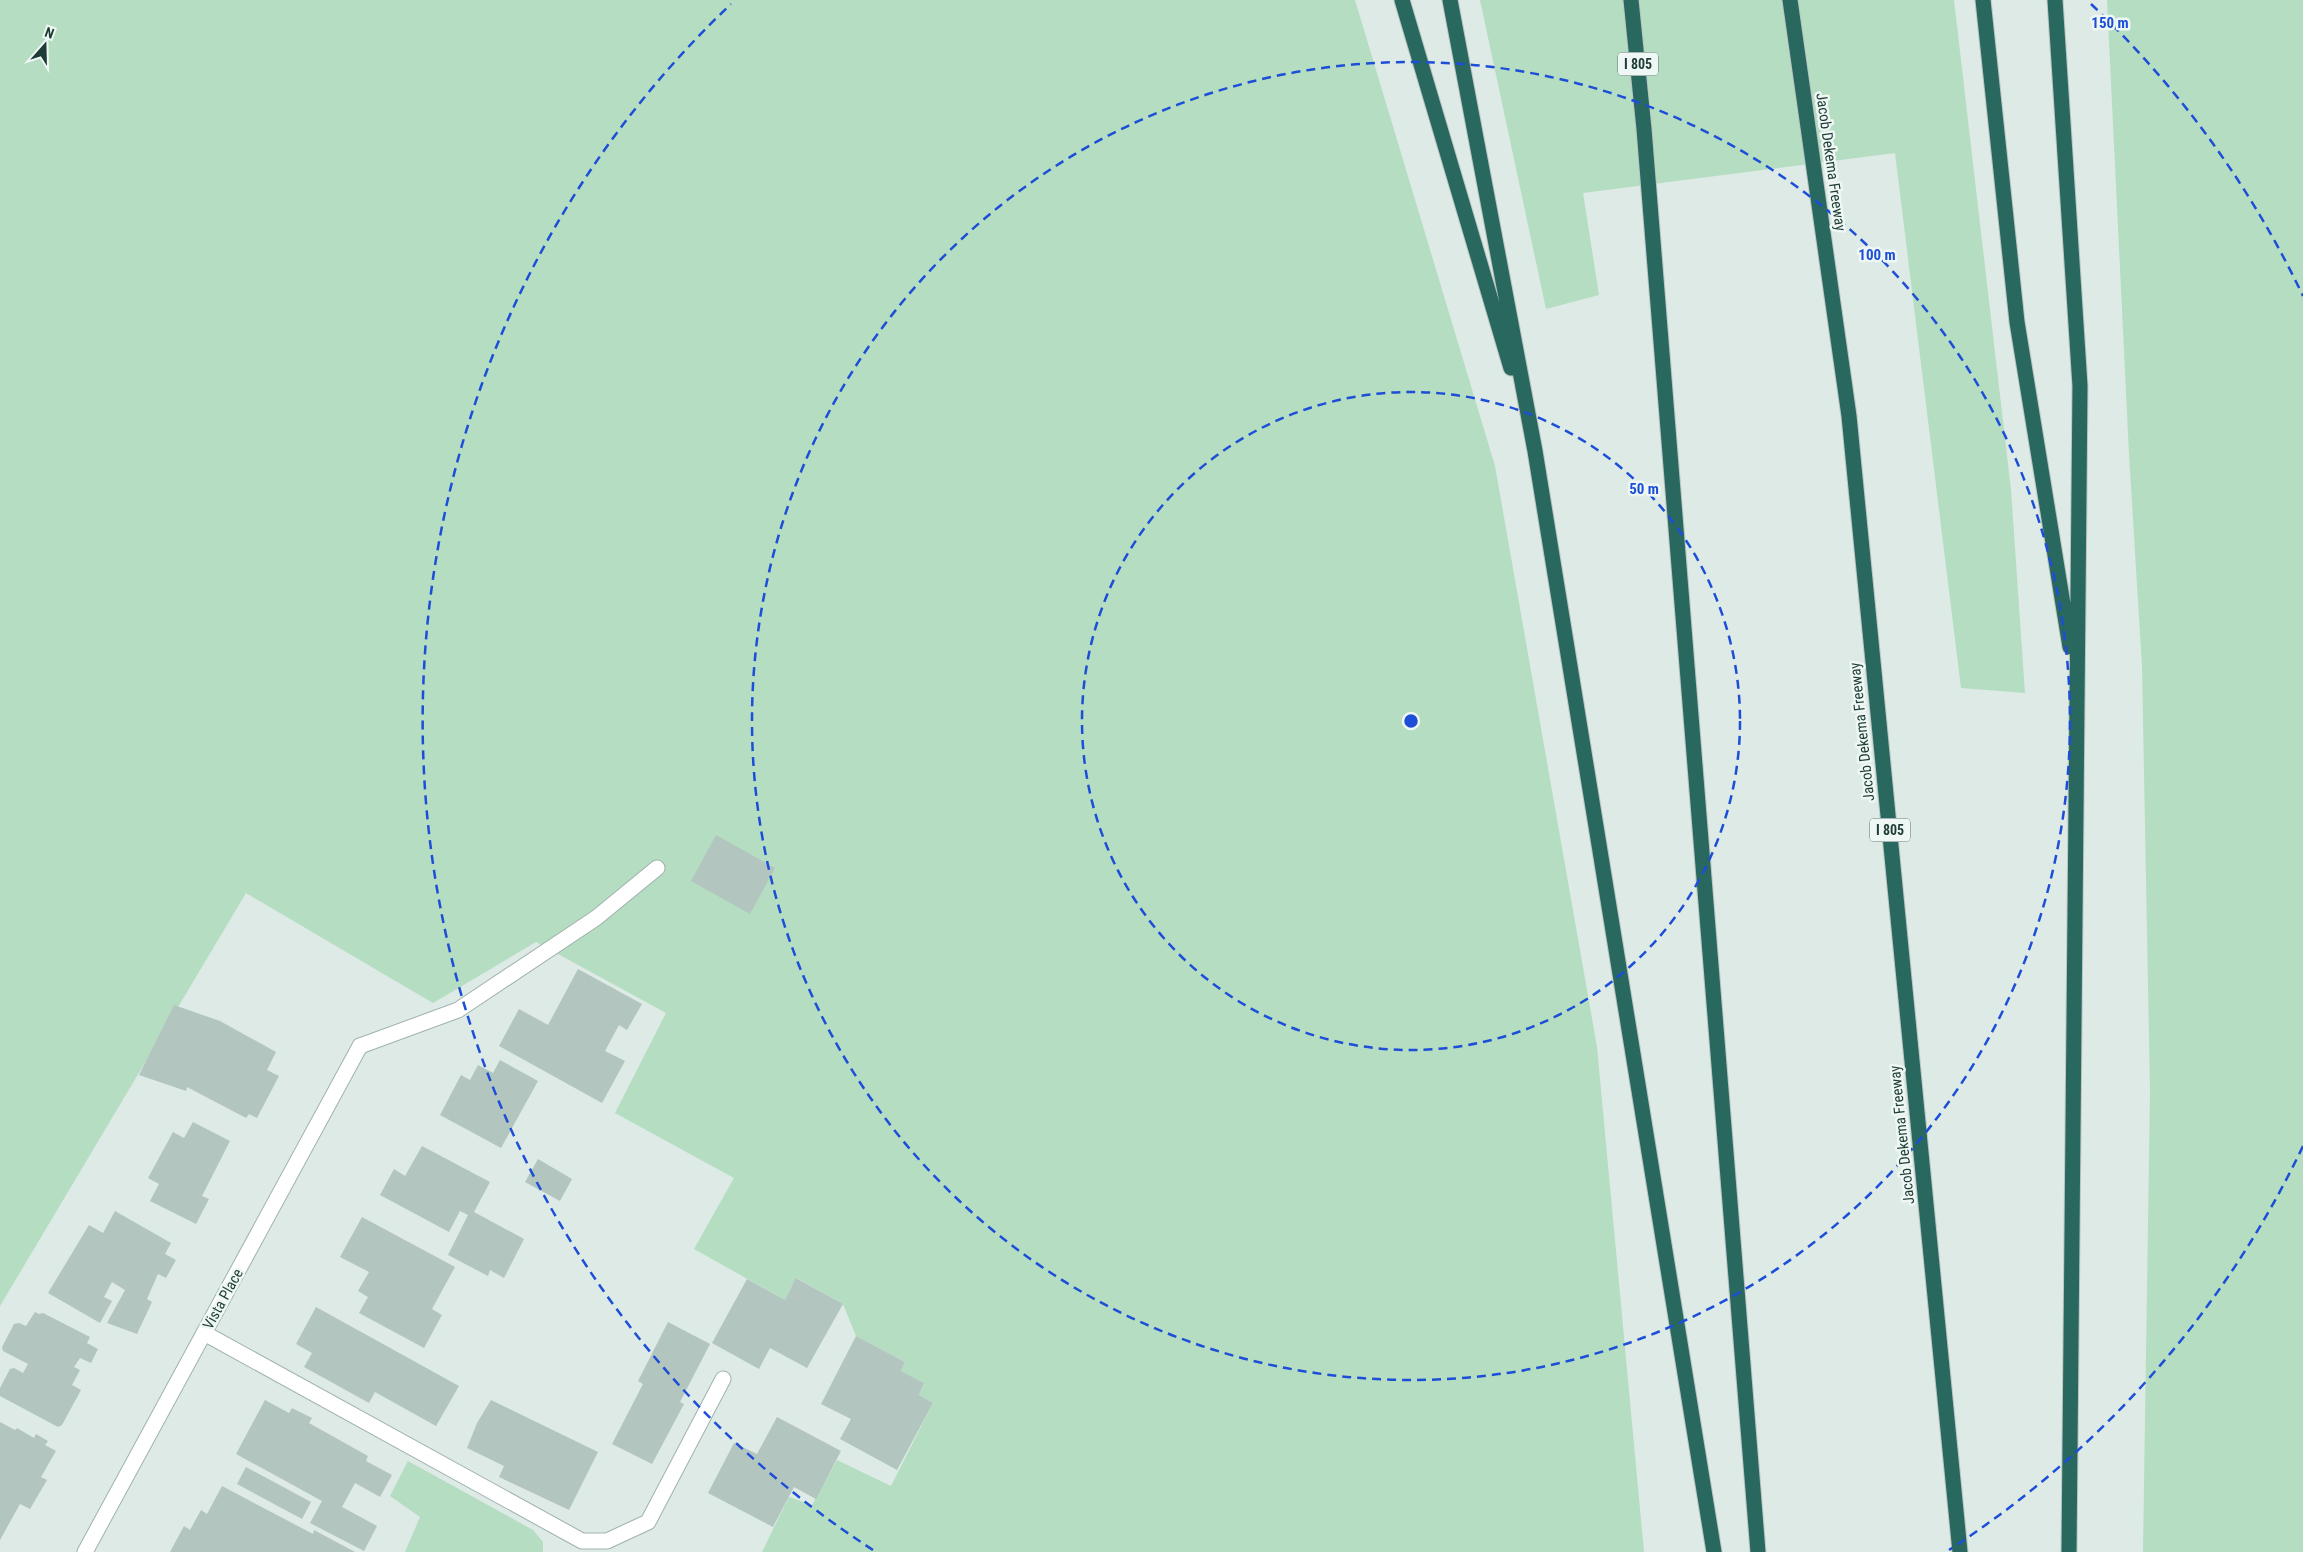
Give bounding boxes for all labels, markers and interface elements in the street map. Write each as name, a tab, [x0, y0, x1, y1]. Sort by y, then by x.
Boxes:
text: 150 m	[2091, 14, 2129, 32]
north arrow	[20, 20, 70, 70]
text: N	[43, 24, 56, 42]
road number: I 805	[1618, 52, 1658, 76]
street label: Jacob Dekema Freeway	[1812, 92, 1850, 232]
text: 100 m	[1858, 246, 1896, 264]
text: 50 m	[1629, 480, 1659, 498]
street label: Jacob Dekema Freeway	[1846, 662, 1878, 802]
centre of rings	[1402, 712, 1420, 730]
road number: I 805	[1870, 818, 1910, 842]
street label: Jacob Dekema Freeway	[1886, 1065, 1918, 1205]
street label: Vista Place	[199, 1265, 247, 1333]

